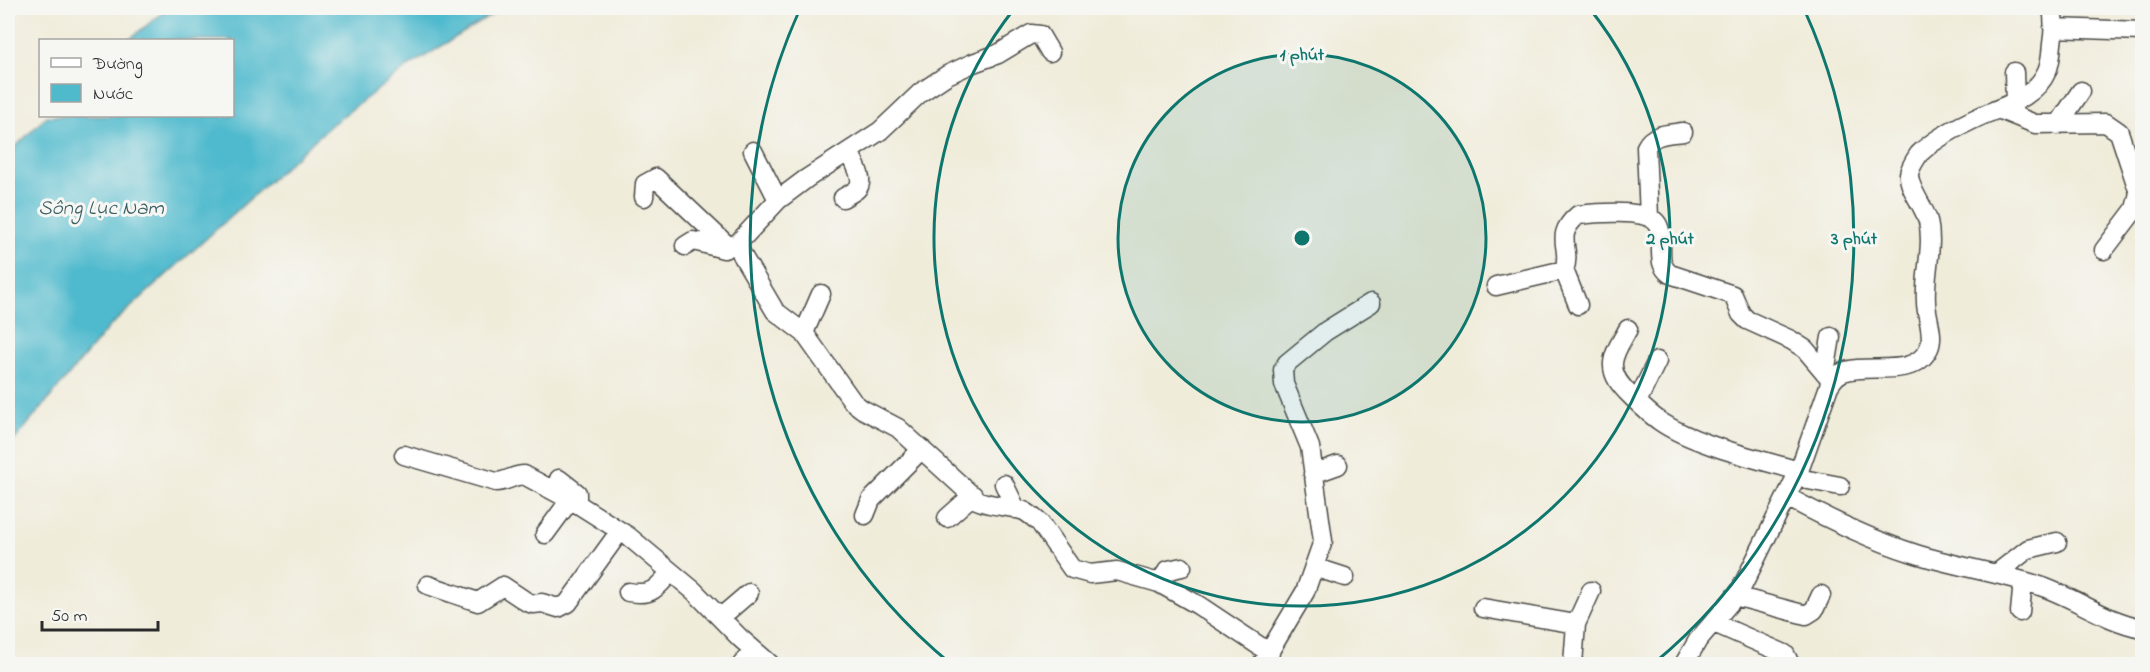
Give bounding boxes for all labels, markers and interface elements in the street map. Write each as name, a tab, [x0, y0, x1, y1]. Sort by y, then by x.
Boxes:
legend	[39, 39, 234, 117]
text: 1 phút	[1280, 43, 1325, 69]
text: Đường	[92, 52, 143, 79]
text: Nước	[93, 82, 133, 108]
water label: Sông Lục Nam	[38, 194, 164, 225]
text: 2 phút	[1645, 227, 1695, 253]
text: 3 phút	[1830, 227, 1878, 253]
centre of rings	[1292, 228, 1312, 248]
scale bar	[42, 594, 158, 632]
text: 50 m	[51, 604, 88, 630]

